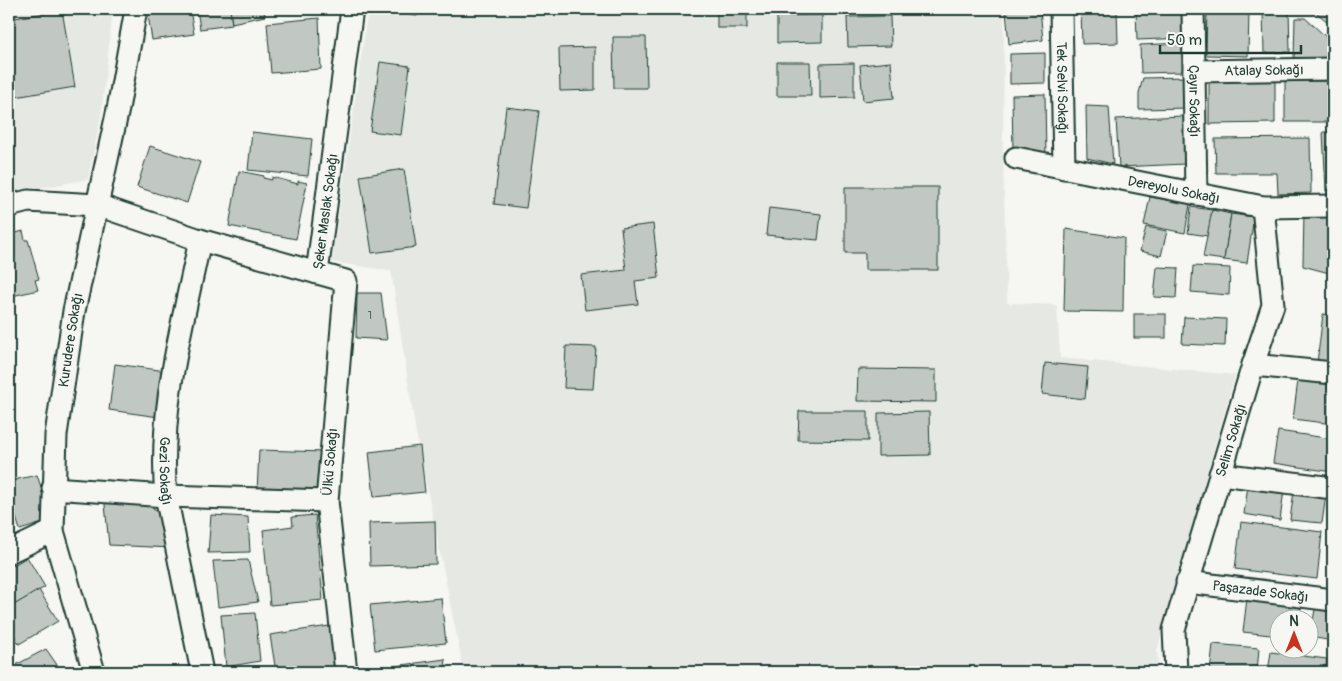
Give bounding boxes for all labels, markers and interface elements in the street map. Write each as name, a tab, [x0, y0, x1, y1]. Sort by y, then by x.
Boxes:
scale bar	[1160, 22, 1301, 54]
text: 50 m	[1167, 31, 1202, 50]
street label: Tek Selvi Sokağı	[1053, 42, 1072, 134]
street label: Atalay Sokağı	[1224, 61, 1304, 79]
street label: Çayır Sokağı	[1185, 65, 1204, 137]
street label: Şeker Maslak Sokağı	[309, 153, 341, 271]
street label: Dereyolu Sokağı	[1126, 172, 1221, 207]
street label: Kurudere Sokağı	[55, 291, 86, 388]
house number: 1	[368, 309, 372, 322]
street label: Selim Sokağı	[1212, 402, 1249, 479]
street label: Ülkü Sokağı	[319, 427, 341, 497]
street label: Gezi Sokağı	[156, 436, 176, 506]
street label: Paşazade Sokağı	[1212, 577, 1309, 605]
north arrow	[1270, 608, 1320, 658]
text: N	[1289, 613, 1299, 630]

